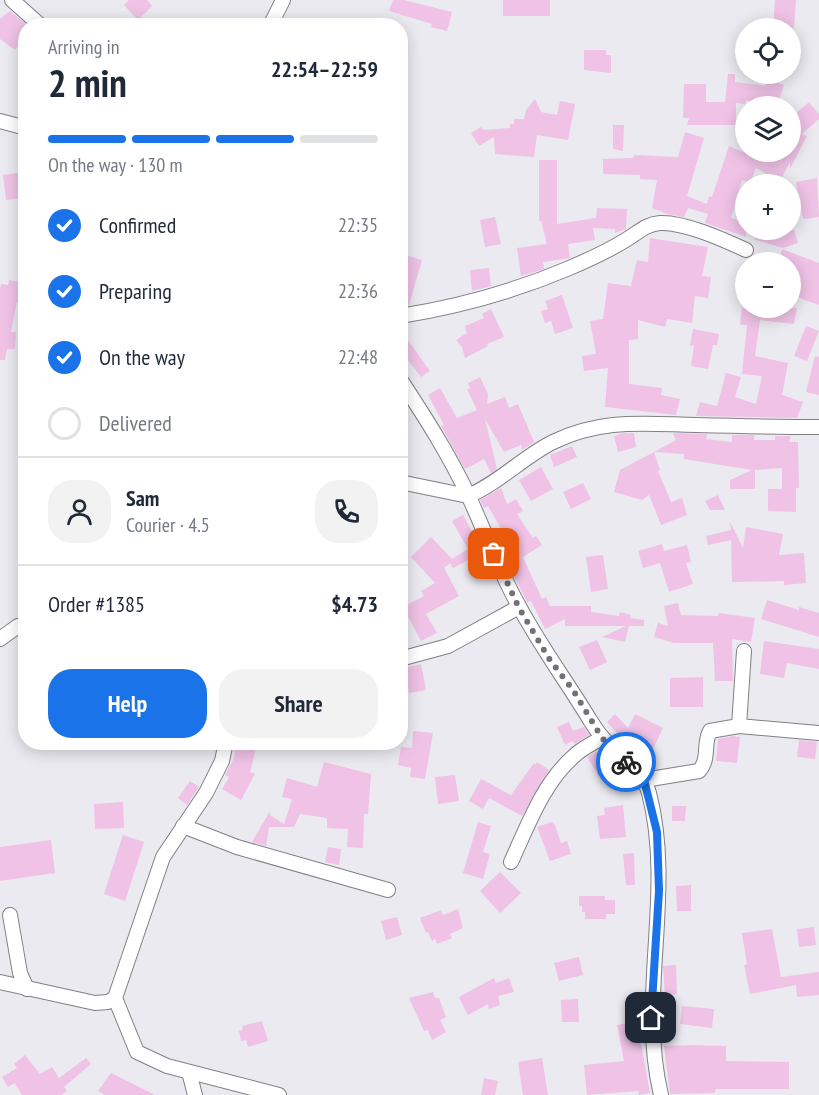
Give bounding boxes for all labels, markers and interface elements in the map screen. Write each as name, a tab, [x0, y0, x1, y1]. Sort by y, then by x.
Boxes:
map controls	[735, 18, 801, 318]
button: locate	[735, 18, 801, 84]
text: Arriving in	[48, 34, 120, 60]
text: 22:54–22:59	[271, 55, 378, 83]
text: 2 min	[48, 57, 127, 108]
button: layers	[735, 96, 801, 162]
text: On the way · 130 m	[48, 152, 183, 178]
button: +	[735, 174, 801, 240]
icon: check	[48, 209, 81, 242]
text: Confirmed	[99, 211, 176, 239]
text: 22:35	[338, 212, 378, 238]
button: −	[735, 252, 801, 318]
icon: check	[48, 275, 81, 308]
text: Preparing	[99, 277, 172, 305]
text: 22:36	[338, 278, 378, 304]
icon: check	[48, 341, 81, 374]
text: On the way	[99, 343, 185, 371]
text: 22:48	[338, 344, 378, 370]
text: Delivered	[99, 409, 172, 437]
button: person	[48, 480, 111, 543]
button: phone	[315, 480, 378, 543]
text: Sam	[126, 484, 159, 512]
text: Courier · 4.5	[126, 512, 210, 538]
pin	[468, 528, 519, 579]
icon: bag	[477, 537, 510, 570]
text: Order #1385	[48, 590, 145, 618]
text: $4.73	[331, 590, 378, 618]
button: Help	[48, 669, 207, 738]
button: Share	[219, 669, 378, 738]
courier	[596, 732, 656, 792]
icon: bike	[610, 746, 643, 779]
pin	[625, 992, 676, 1043]
icon: home	[634, 1001, 667, 1034]

